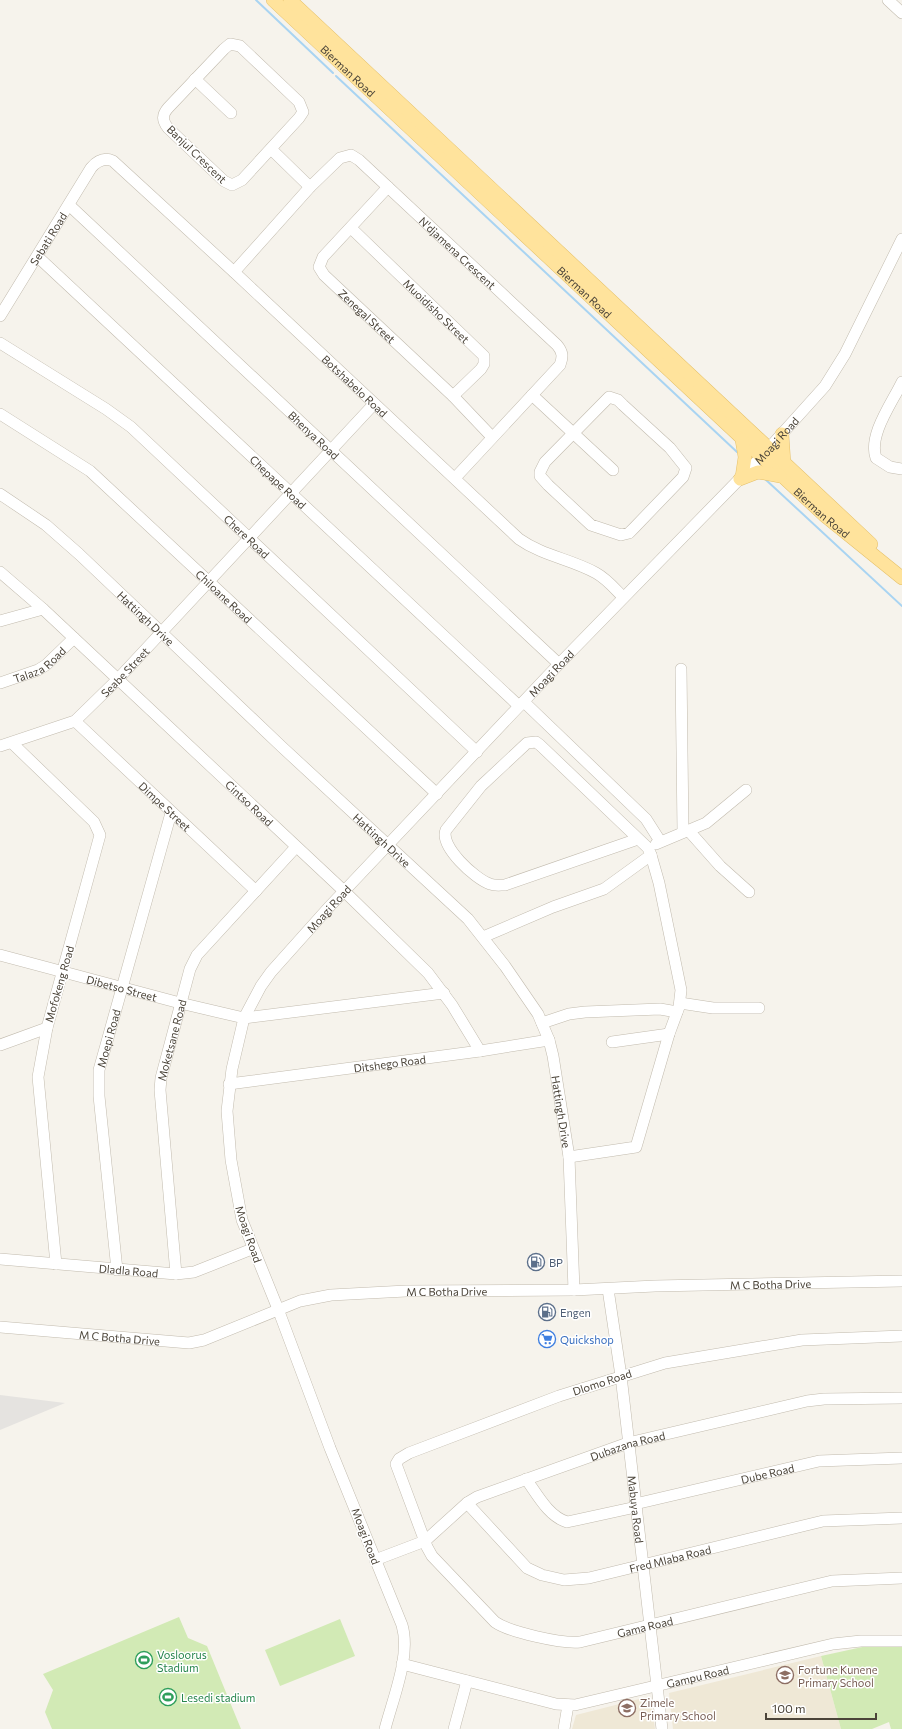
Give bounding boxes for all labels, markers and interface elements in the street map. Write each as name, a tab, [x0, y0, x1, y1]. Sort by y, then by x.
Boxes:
street label: Bierman Road	[318, 42, 378, 99]
street label: Banjul Crescent	[165, 122, 230, 186]
street label: Sebati Road	[26, 210, 69, 267]
street label: N'djamena Crescent	[417, 214, 499, 292]
street label: Bierman Road	[555, 263, 615, 320]
street label: Muoidisho Street	[401, 276, 473, 346]
street label: Zenegal Street	[336, 286, 399, 346]
street label: Botshabelo Road	[320, 352, 391, 419]
street label: Bhenya Road	[286, 408, 342, 462]
street label: Moagi Road	[751, 414, 801, 467]
street label: Chepape Road	[248, 452, 309, 511]
street label: Bierman Road	[792, 484, 853, 540]
street label: Chere Road	[222, 512, 273, 561]
street label: Chiloane Road	[194, 567, 255, 625]
street label: Hattingh Drive	[115, 588, 177, 648]
street label: Talaza Road	[11, 644, 68, 685]
street label: Seabe Street	[98, 644, 151, 699]
street label: Moagi Road	[525, 647, 576, 699]
street label: Cintso Road	[223, 777, 276, 828]
street label: Dimpe Street	[137, 779, 194, 834]
street label: Hattingh Drive	[351, 810, 414, 869]
street label: Moagi Road	[303, 882, 353, 935]
street label: Mofokeng Road	[42, 944, 76, 1024]
street label: Dibetso Street	[85, 972, 159, 1003]
street label: Moketsane Road	[154, 998, 188, 1082]
street label: Moepi Road	[94, 1007, 122, 1069]
street label: Ditshego Road	[353, 1052, 427, 1074]
street label: Hattingh Drive	[550, 1075, 574, 1149]
street label: Moagi Road	[233, 1204, 265, 1264]
fuel station icon: BP	[526, 1252, 546, 1272]
place label: BP	[549, 1256, 563, 1269]
street label: Dladla Road	[98, 1261, 159, 1279]
street label: M C Botha Drive	[730, 1276, 812, 1291]
street label: M C Botha Drive	[406, 1284, 488, 1297]
fuel station icon: Engen	[537, 1302, 557, 1322]
place label: Engen	[560, 1306, 591, 1319]
street label: M C Botha Drive	[79, 1327, 161, 1347]
supermarket icon: Quickshop	[537, 1329, 557, 1349]
place label: Quickshop	[560, 1333, 614, 1346]
street label: Dlomo Road	[571, 1366, 633, 1398]
street label: Dubazana Road	[588, 1428, 666, 1463]
street label: Dube Road	[739, 1461, 795, 1486]
street label: Mabuya Road	[626, 1475, 647, 1544]
street label: Moagi Road	[349, 1506, 383, 1566]
street label: Fred Mlaba Road	[628, 1542, 712, 1575]
street label: Gama Road	[616, 1613, 674, 1639]
place label: Vosloorus Stadium	[157, 1648, 207, 1674]
sports icon: Vosloorus Stadium	[134, 1650, 154, 1670]
street label: Gampu Road	[665, 1662, 730, 1690]
place label: Fortune Kunene Primary School	[798, 1663, 878, 1689]
school or university icon: Fortune Kunene Primary School	[775, 1665, 795, 1685]
sports icon: Lesedi stadium	[158, 1687, 178, 1707]
place label: Lesedi stadium	[181, 1691, 255, 1704]
scale bar	[766, 1695, 876, 1721]
place label: Zimele Primary School	[640, 1696, 716, 1722]
school or university icon: Zimele Primary School	[617, 1698, 637, 1718]
text: 100 m	[772, 1701, 806, 1715]

